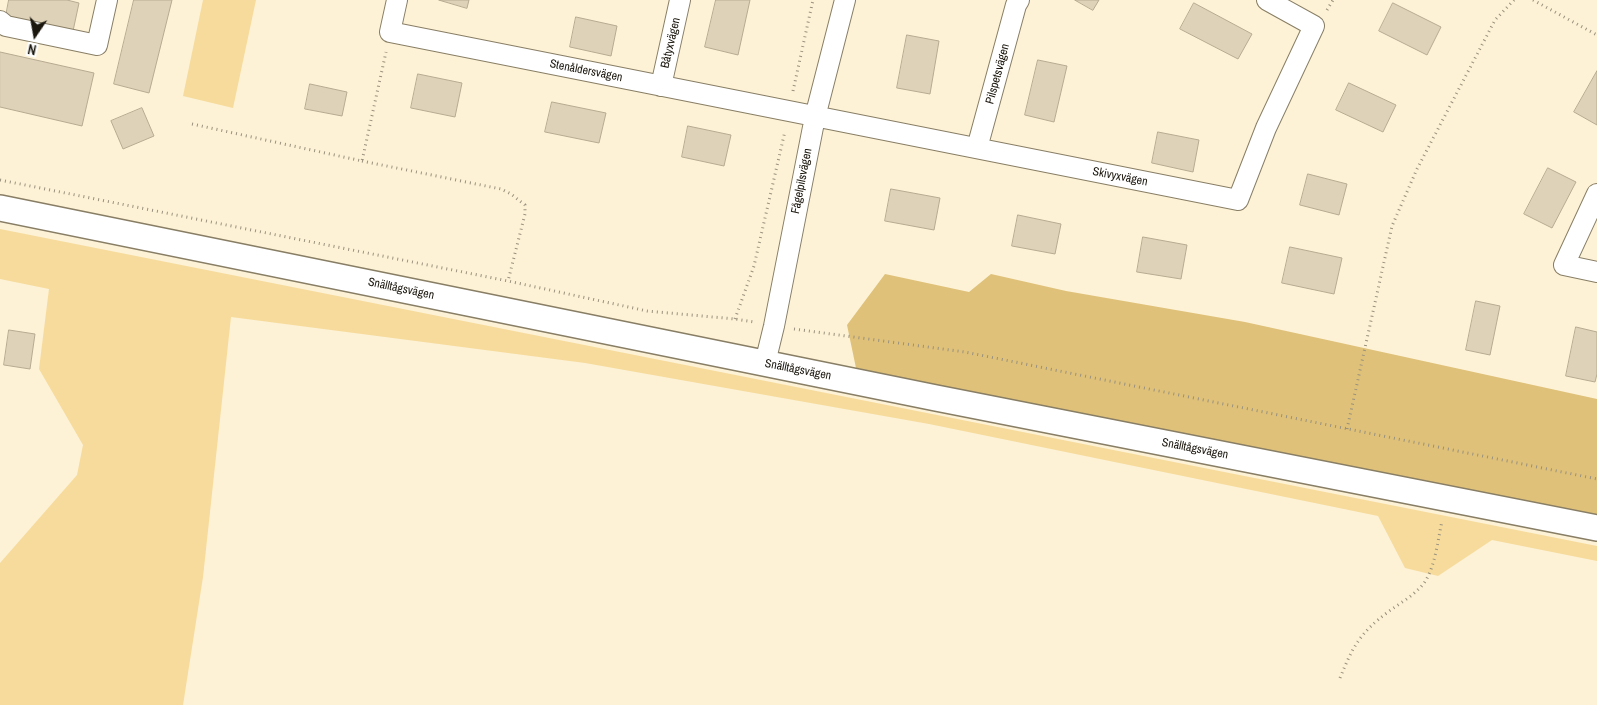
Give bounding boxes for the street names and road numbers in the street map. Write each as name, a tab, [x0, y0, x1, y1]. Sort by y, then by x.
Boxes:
street label: Båtyxvägen	[658, 16, 684, 70]
street label: Pilspetsvägen	[983, 42, 1013, 106]
street label: Stenåldersvägen	[548, 57, 624, 85]
street label: Fågelpilsvägen	[789, 147, 815, 215]
street label: Skivyxvägen	[1091, 165, 1149, 189]
street label: Snälltågsvägen	[367, 275, 435, 303]
street label: Snälltågsvägen	[764, 357, 832, 383]
street label: Snälltågsvägen	[1161, 436, 1229, 462]

